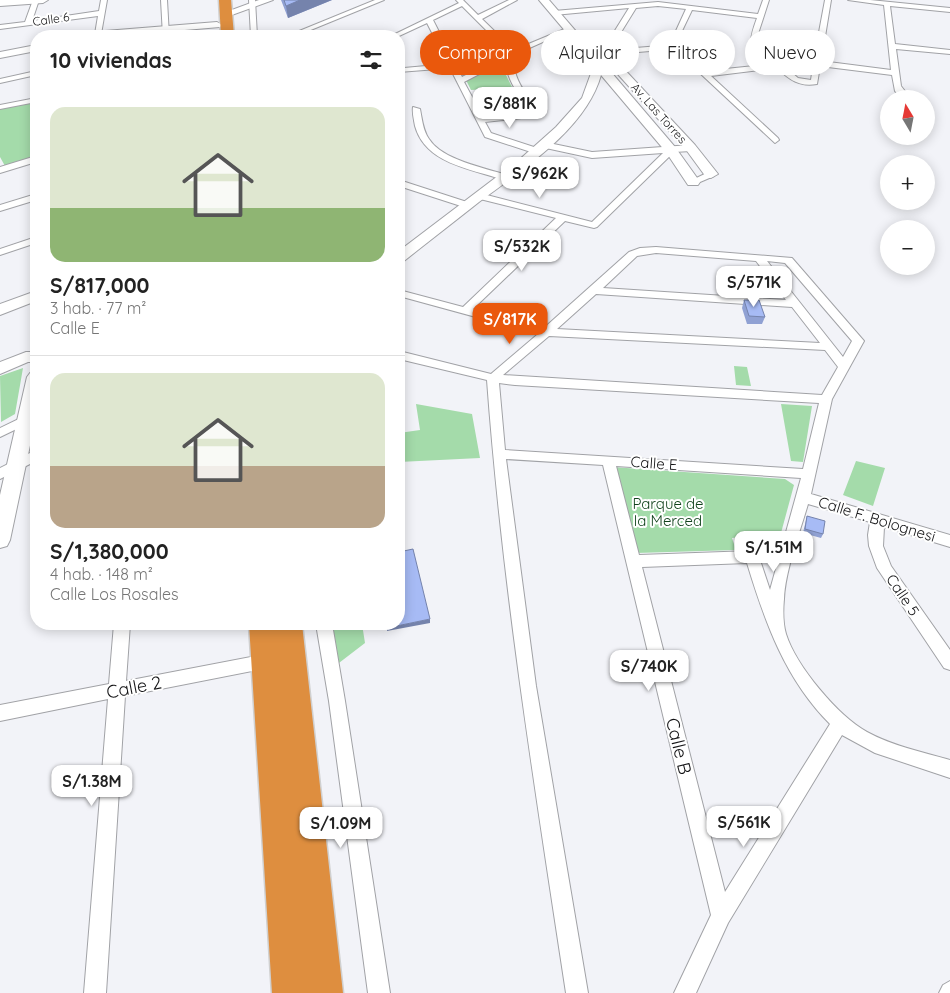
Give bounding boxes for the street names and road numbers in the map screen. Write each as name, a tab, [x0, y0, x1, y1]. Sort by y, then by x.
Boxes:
street label: Calle 6	[32, 9, 71, 29]
street label: Av. Las Torres	[628, 80, 690, 147]
street label: Calle E	[630, 452, 678, 474]
street label: Calle F. Bolognesi	[816, 492, 938, 546]
street label: Calle 5	[882, 570, 924, 620]
street label: Calle 2	[104, 670, 164, 704]
street label: Calle B	[661, 715, 697, 777]

